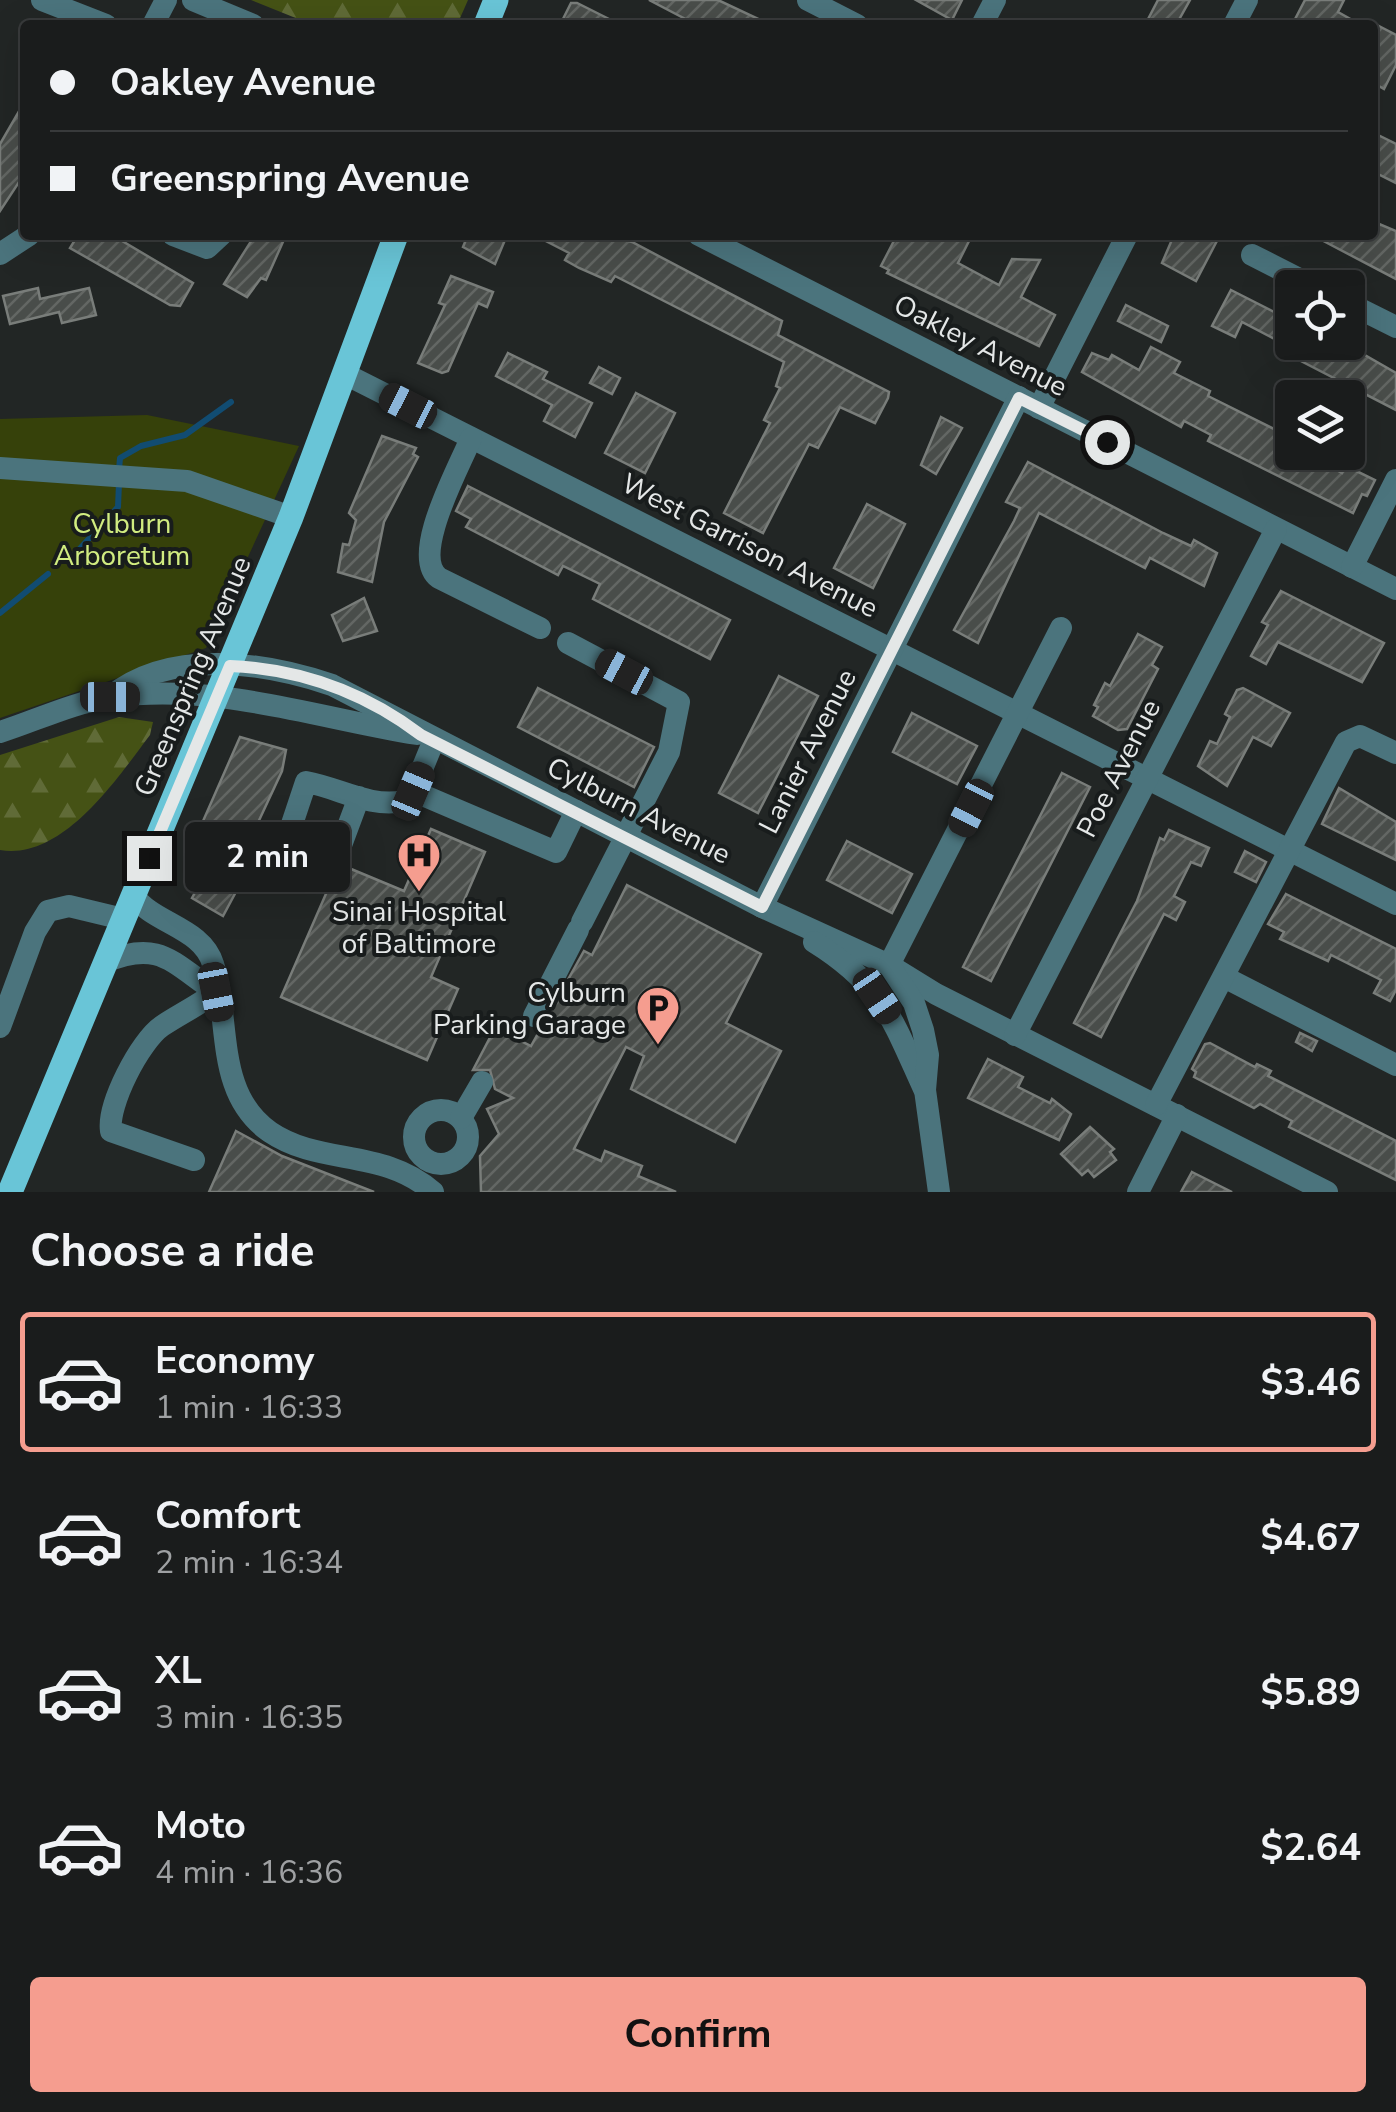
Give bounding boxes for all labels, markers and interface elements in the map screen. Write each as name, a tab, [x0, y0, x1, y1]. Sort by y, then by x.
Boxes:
text: Oakley Avenue	[110, 57, 376, 108]
text: Greenspring Avenue	[110, 153, 470, 204]
map controls	[1275, 270, 1365, 470]
button: locate	[1275, 270, 1365, 360]
street label: Oakley Avenue	[887, 286, 1074, 406]
car	[374, 379, 442, 433]
button: layers	[1275, 380, 1365, 470]
route start	[1085, 420, 1130, 465]
street label: West Garrison Avenue	[615, 465, 884, 627]
park label: Cylburn Arboretum	[54, 505, 190, 575]
street label: Greenspring Avenue	[125, 551, 261, 802]
car	[590, 645, 658, 699]
street label: Lanier Avenue	[750, 663, 866, 840]
car	[80, 682, 140, 712]
street label: Poe Avenue	[1068, 693, 1170, 844]
street label: Cylburn Avenue	[540, 748, 737, 874]
car	[387, 758, 439, 824]
car	[944, 774, 998, 842]
callout: 2 min	[184, 823, 349, 893]
hospital icon: Sinai Hospital of Baltimore	[396, 832, 442, 893]
text: 2 min	[226, 835, 309, 878]
route end	[127, 836, 172, 881]
place label: Sinai Hospital of Baltimore	[332, 893, 507, 963]
car	[196, 960, 236, 1024]
car	[848, 963, 906, 1029]
place label: Cylburn Parking Garage	[433, 974, 626, 1044]
parking icon: Cylburn Parking Garage	[635, 985, 681, 1046]
text: Choose a ride	[30, 1221, 315, 1282]
text: Economy	[155, 1335, 314, 1386]
icon: car	[35, 1337, 125, 1427]
text: $3.46	[1260, 1357, 1361, 1408]
text: 1 min · 16:33	[155, 1386, 343, 1429]
text: Comfort	[155, 1490, 300, 1541]
icon: car	[35, 1492, 125, 1582]
text: $4.67	[1260, 1512, 1361, 1563]
text: 2 min · 16:34	[155, 1541, 343, 1584]
text: XL	[155, 1645, 202, 1696]
icon: car	[35, 1647, 125, 1737]
text: $5.89	[1260, 1667, 1361, 1718]
text: 3 min · 16:35	[155, 1696, 343, 1739]
text: Moto	[155, 1800, 246, 1851]
icon: car	[35, 1802, 125, 1892]
text: $2.64	[1260, 1822, 1361, 1873]
text: 4 min · 16:36	[155, 1851, 343, 1894]
button: Confirm	[30, 1977, 1366, 2092]

